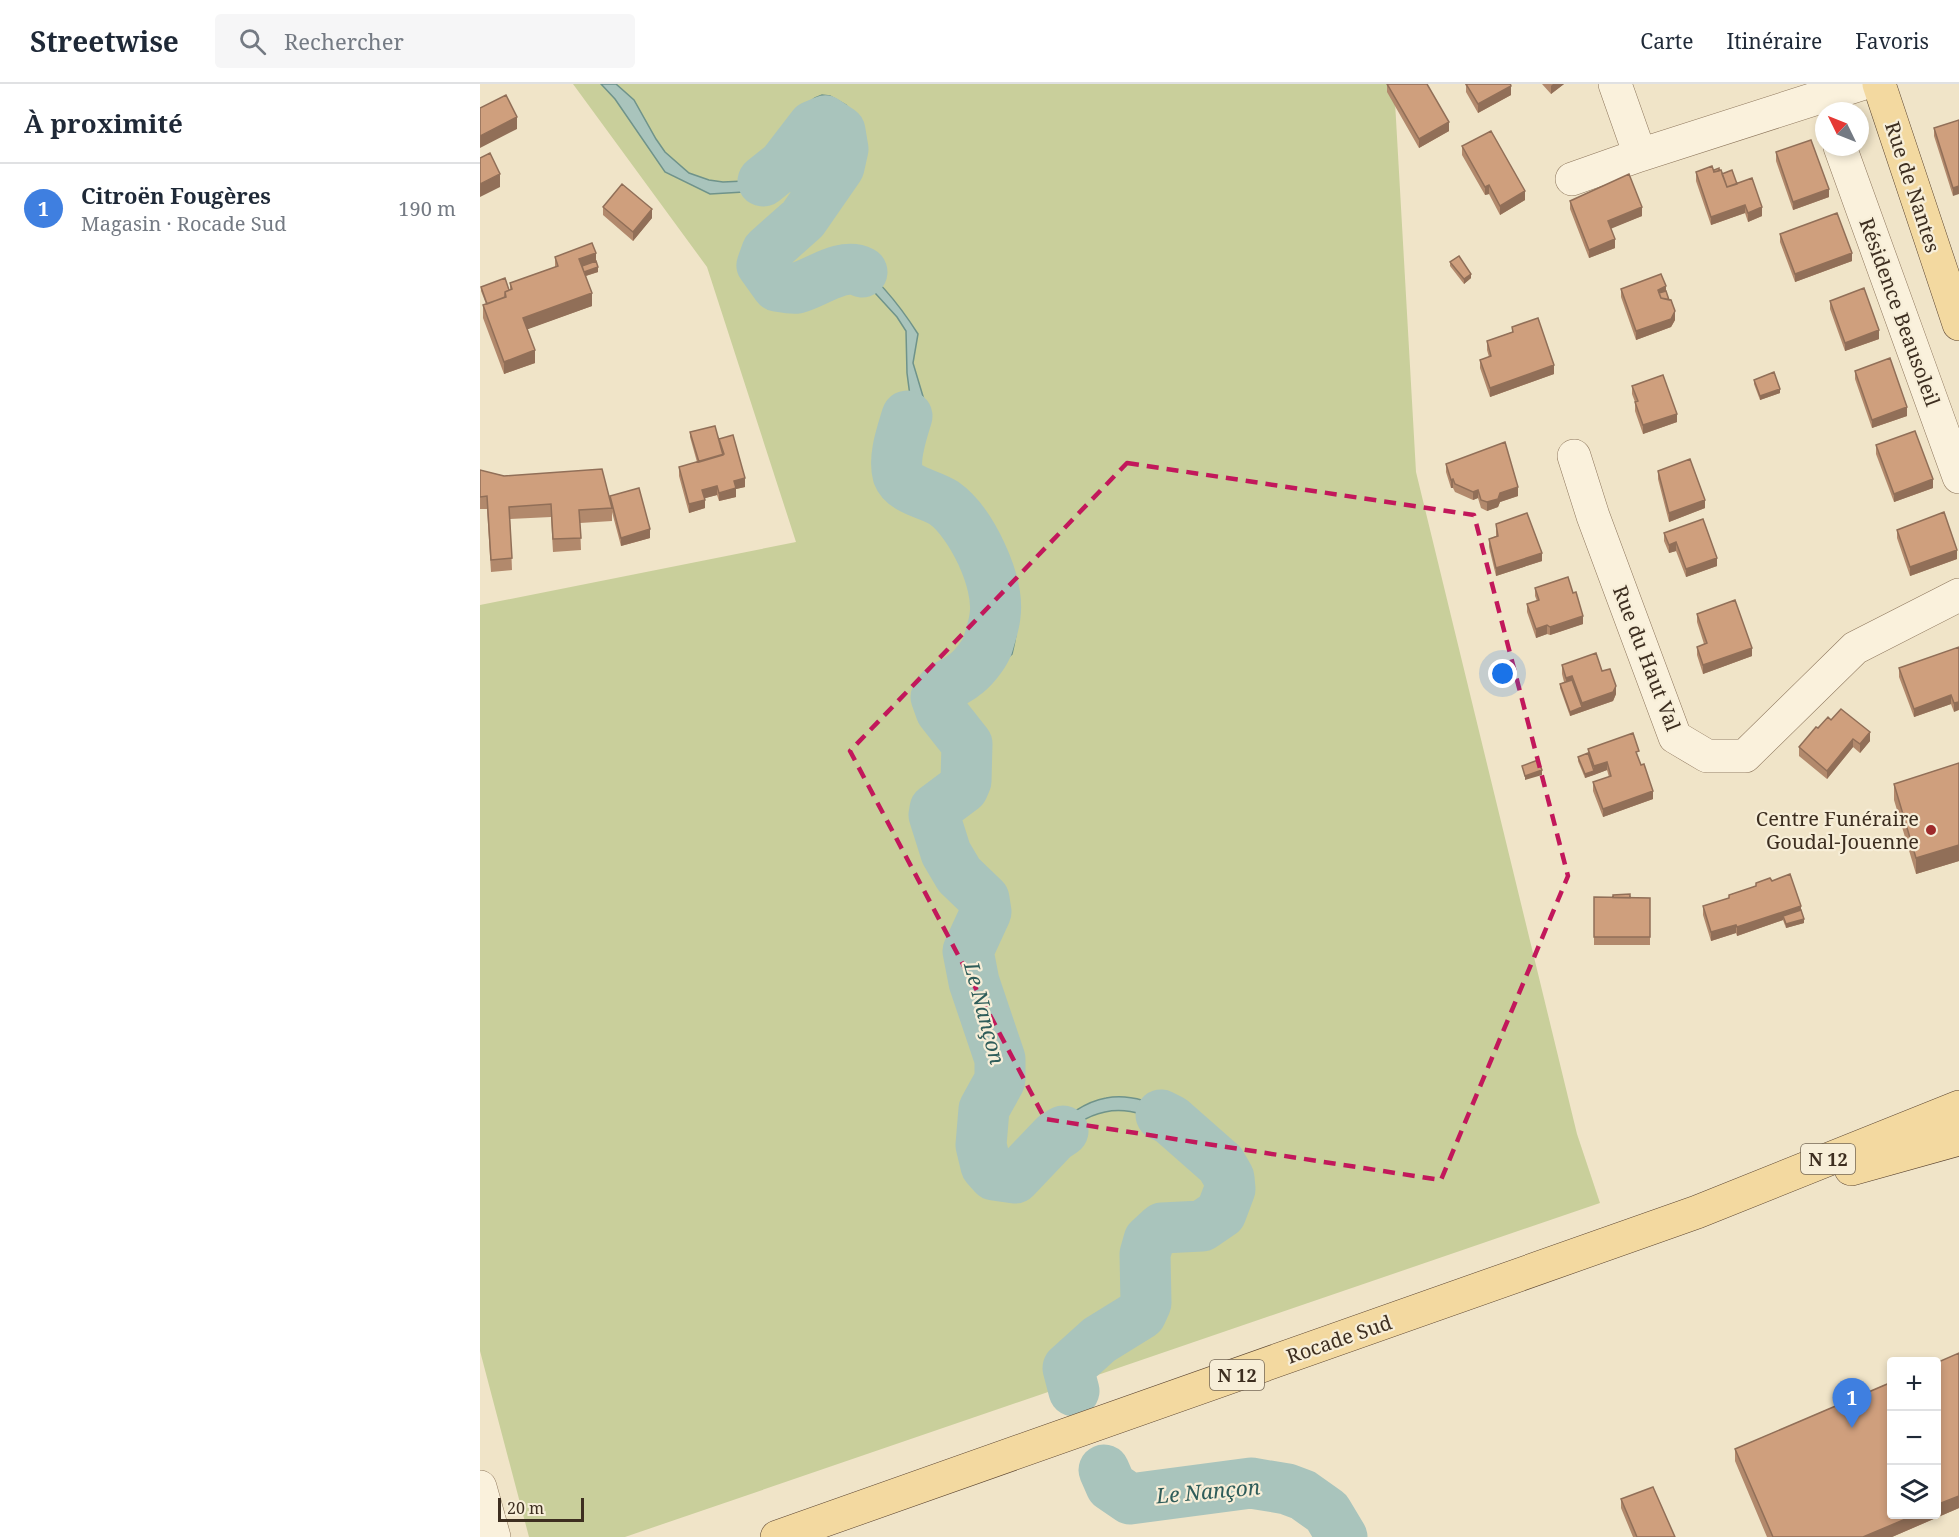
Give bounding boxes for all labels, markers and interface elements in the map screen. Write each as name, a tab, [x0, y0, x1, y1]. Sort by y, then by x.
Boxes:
search box	[215, 14, 635, 68]
text: Streetwise	[30, 22, 179, 60]
icon: search	[236, 25, 269, 58]
text: Rechercher	[284, 26, 404, 56]
text: Carte	[1640, 27, 1694, 55]
text: Itinéraire	[1727, 27, 1822, 55]
text: Favoris	[1855, 27, 1929, 55]
north arrow	[1815, 102, 1869, 156]
text: À proximité	[24, 105, 183, 141]
street label: Rue de Nantes	[1879, 118, 1947, 256]
text: Citroën Fougères	[81, 180, 271, 210]
text: 1	[38, 195, 49, 222]
text: 190 m	[398, 195, 456, 222]
text: Magasin · Rocade Sud	[81, 210, 287, 237]
street label: Résidence Beausoleil	[1853, 214, 1947, 410]
street label: Rue du Haut Val	[1607, 581, 1687, 735]
your location	[1488, 659, 1517, 688]
place label: Centre Funéraire Goudal-Jouenne	[1756, 805, 1919, 855]
marker: Centre Funéraire Goudal-Jouenne	[1924, 823, 1938, 837]
water label: Le Nançon	[958, 958, 1012, 1068]
road number: N 12	[1801, 1144, 1855, 1174]
street label: Rocade Sud	[1283, 1308, 1395, 1370]
map controls	[1887, 1357, 1941, 1519]
button: +	[1887, 1357, 1941, 1411]
road number: N 12	[1210, 1360, 1264, 1390]
pin: 1	[1832, 1378, 1872, 1428]
button: −	[1887, 1411, 1941, 1465]
button: layers	[1887, 1465, 1941, 1519]
water label: Le Nançon	[1154, 1472, 1262, 1510]
scale bar	[498, 1495, 584, 1522]
text: 20 m	[507, 1497, 544, 1519]

